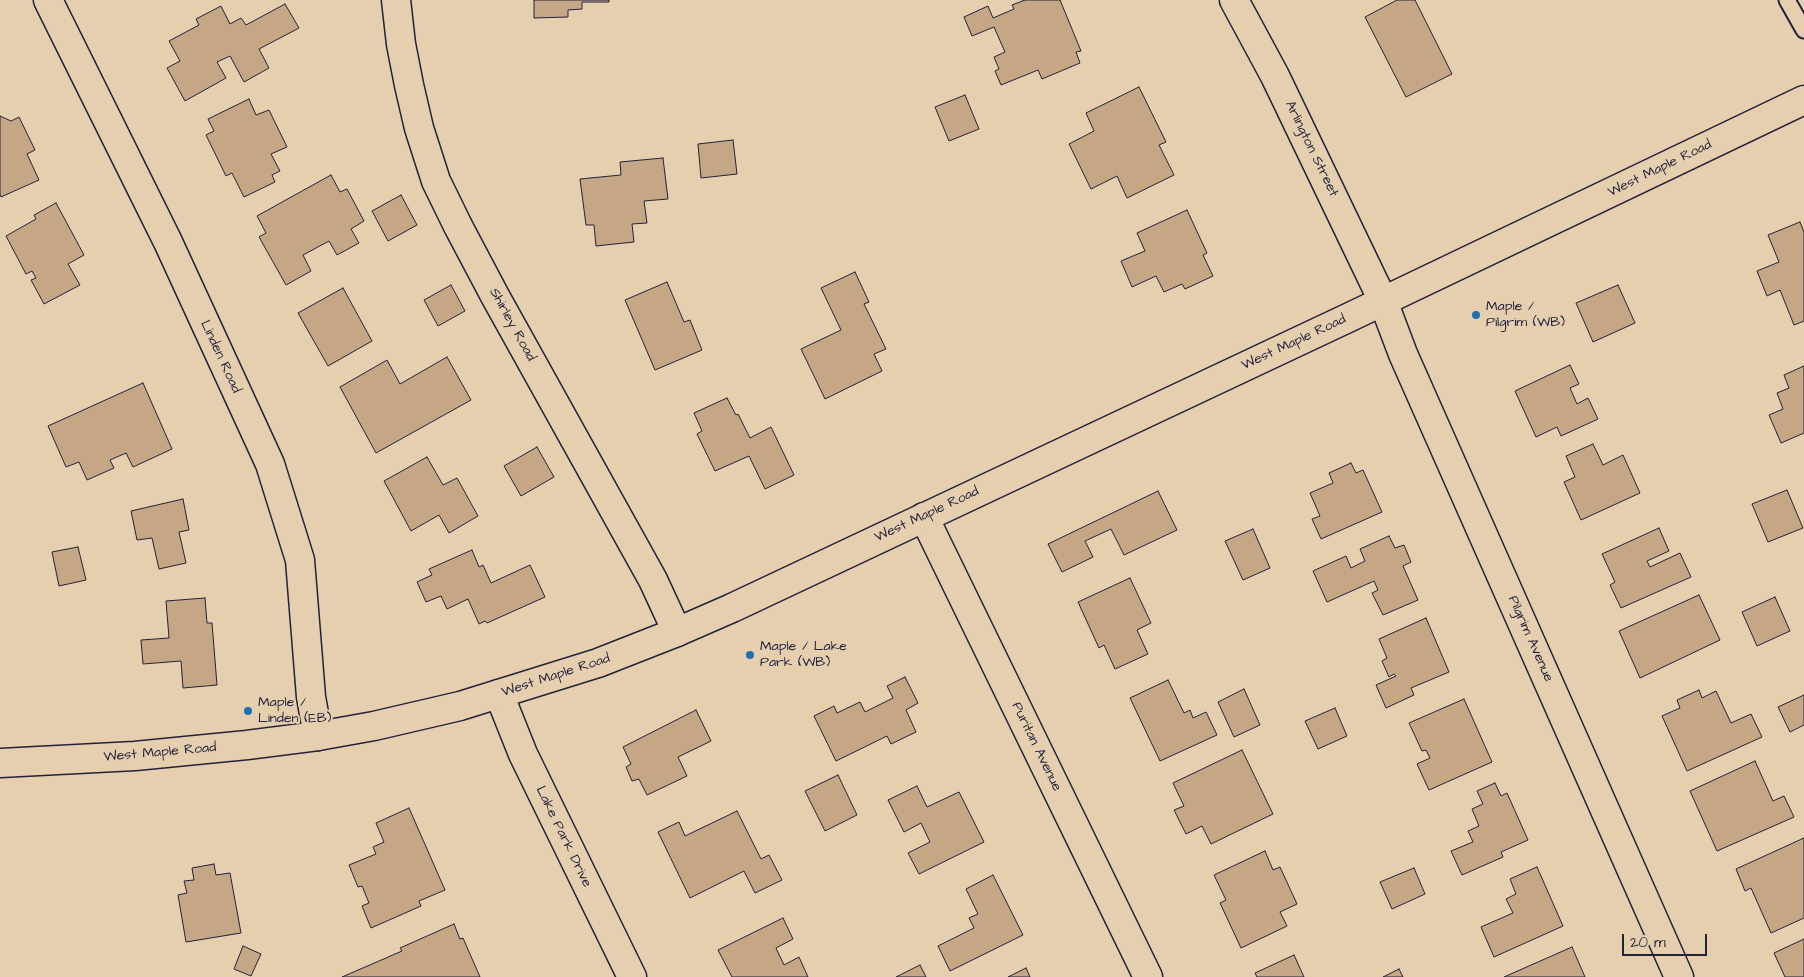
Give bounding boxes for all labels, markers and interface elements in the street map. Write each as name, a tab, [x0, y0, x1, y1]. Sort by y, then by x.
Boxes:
street label: Arlington Street	[1281, 98, 1341, 200]
street label: West Maple Road	[1606, 137, 1714, 201]
street label: Shirley Road	[485, 286, 539, 364]
place label: Maple / Pilgrim (WB)	[1486, 299, 1565, 332]
marker: Maple / Pilgrim (WB)	[1470, 309, 1482, 321]
street label: West Maple Road	[1239, 311, 1349, 375]
street label: Linden Road	[196, 318, 244, 396]
street label: West Maple Road	[872, 483, 982, 547]
street label: Pilgrim Avenue	[1504, 593, 1556, 685]
place label: Maple / Lake Park (WB)	[760, 639, 847, 672]
marker: Maple / Lake Park (WB)	[744, 649, 756, 661]
street label: West Maple Road	[500, 651, 612, 701]
place label: Maple / Linden (EB)	[258, 695, 332, 728]
street label: Puritan Avenue	[1007, 700, 1065, 794]
marker: Maple / Linden (EB)	[242, 705, 254, 717]
street label: West Maple Road	[103, 740, 217, 766]
street label: Lake Park Drive	[531, 784, 595, 890]
scale bar	[1624, 924, 1709, 956]
text: 20 m	[1630, 932, 1666, 953]

